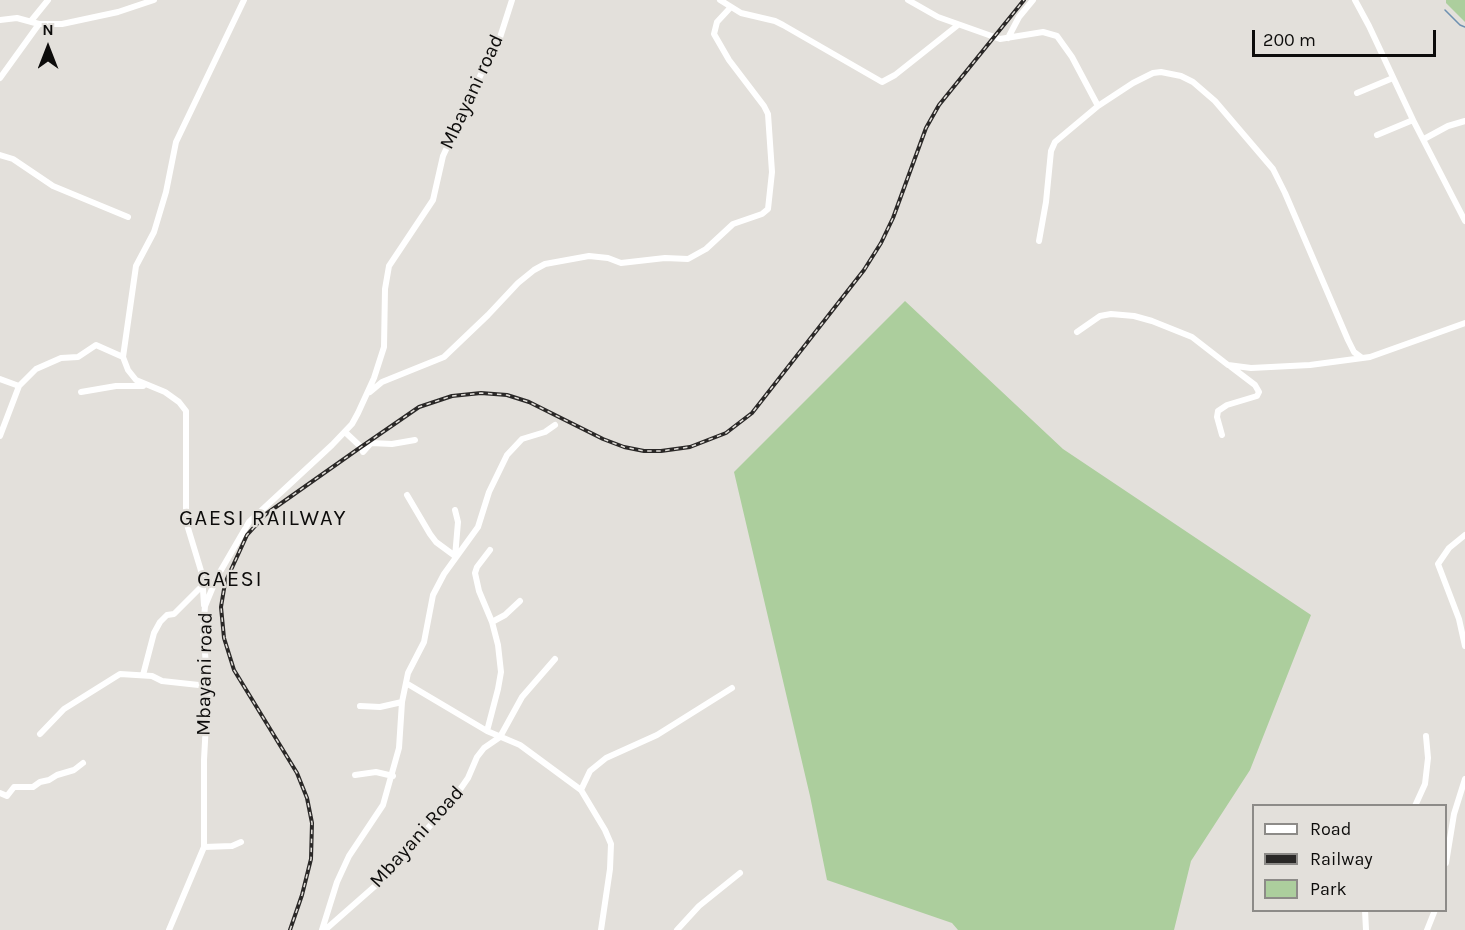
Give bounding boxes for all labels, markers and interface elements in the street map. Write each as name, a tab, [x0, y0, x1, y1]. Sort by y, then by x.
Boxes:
north arrow	[18, 18, 78, 78]
scale bar	[1255, 18, 1440, 56]
text: N	[42, 20, 54, 39]
text: 200 m	[1263, 29, 1316, 51]
street label: Mbayani road	[435, 31, 509, 153]
district label: GAESI RAILWAY	[179, 506, 347, 532]
district label: GAESI	[197, 567, 263, 593]
street label: Mbayani road	[192, 612, 218, 736]
street label: Mbayani Road	[365, 781, 469, 893]
legend	[1252, 804, 1447, 912]
text: Road	[1310, 818, 1351, 840]
text: Railway	[1310, 848, 1373, 870]
text: Park	[1310, 878, 1347, 900]

